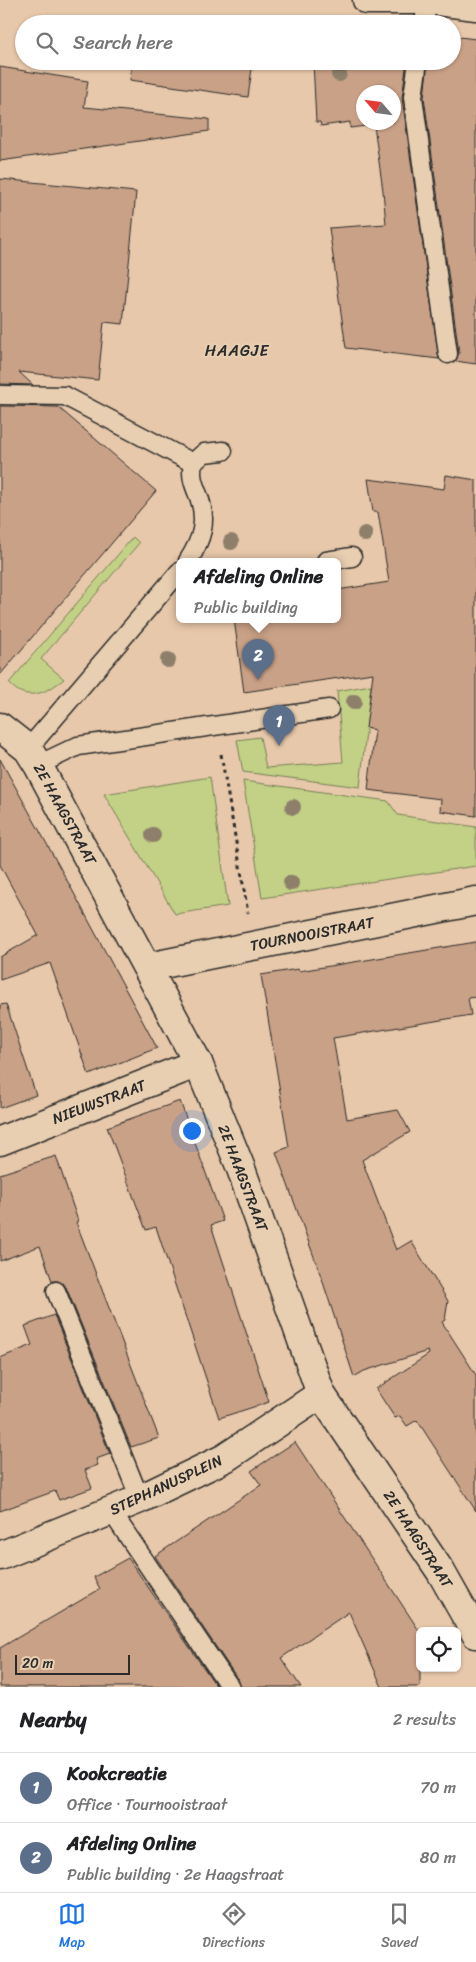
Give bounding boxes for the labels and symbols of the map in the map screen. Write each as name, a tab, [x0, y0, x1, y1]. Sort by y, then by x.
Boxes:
north arrow	[356, 85, 401, 130]
district label: HAAGJE	[205, 336, 269, 365]
pin: 2	[242, 639, 274, 680]
pin: 1	[263, 705, 295, 746]
street label: 2E HAAGSTRAAT	[26, 758, 104, 871]
street label: TOURNOOISTRAAT	[248, 909, 378, 959]
street label: NIEUWSTRAAT	[48, 1072, 151, 1132]
your location	[179, 1118, 205, 1144]
street label: 2E HAAGSTRAAT	[211, 1121, 276, 1237]
street label: STEPHANUSPLEIN	[105, 1447, 227, 1523]
street label: 2E HAAGSTRAAT	[376, 1485, 460, 1595]
scale bar	[15, 1652, 130, 1675]

